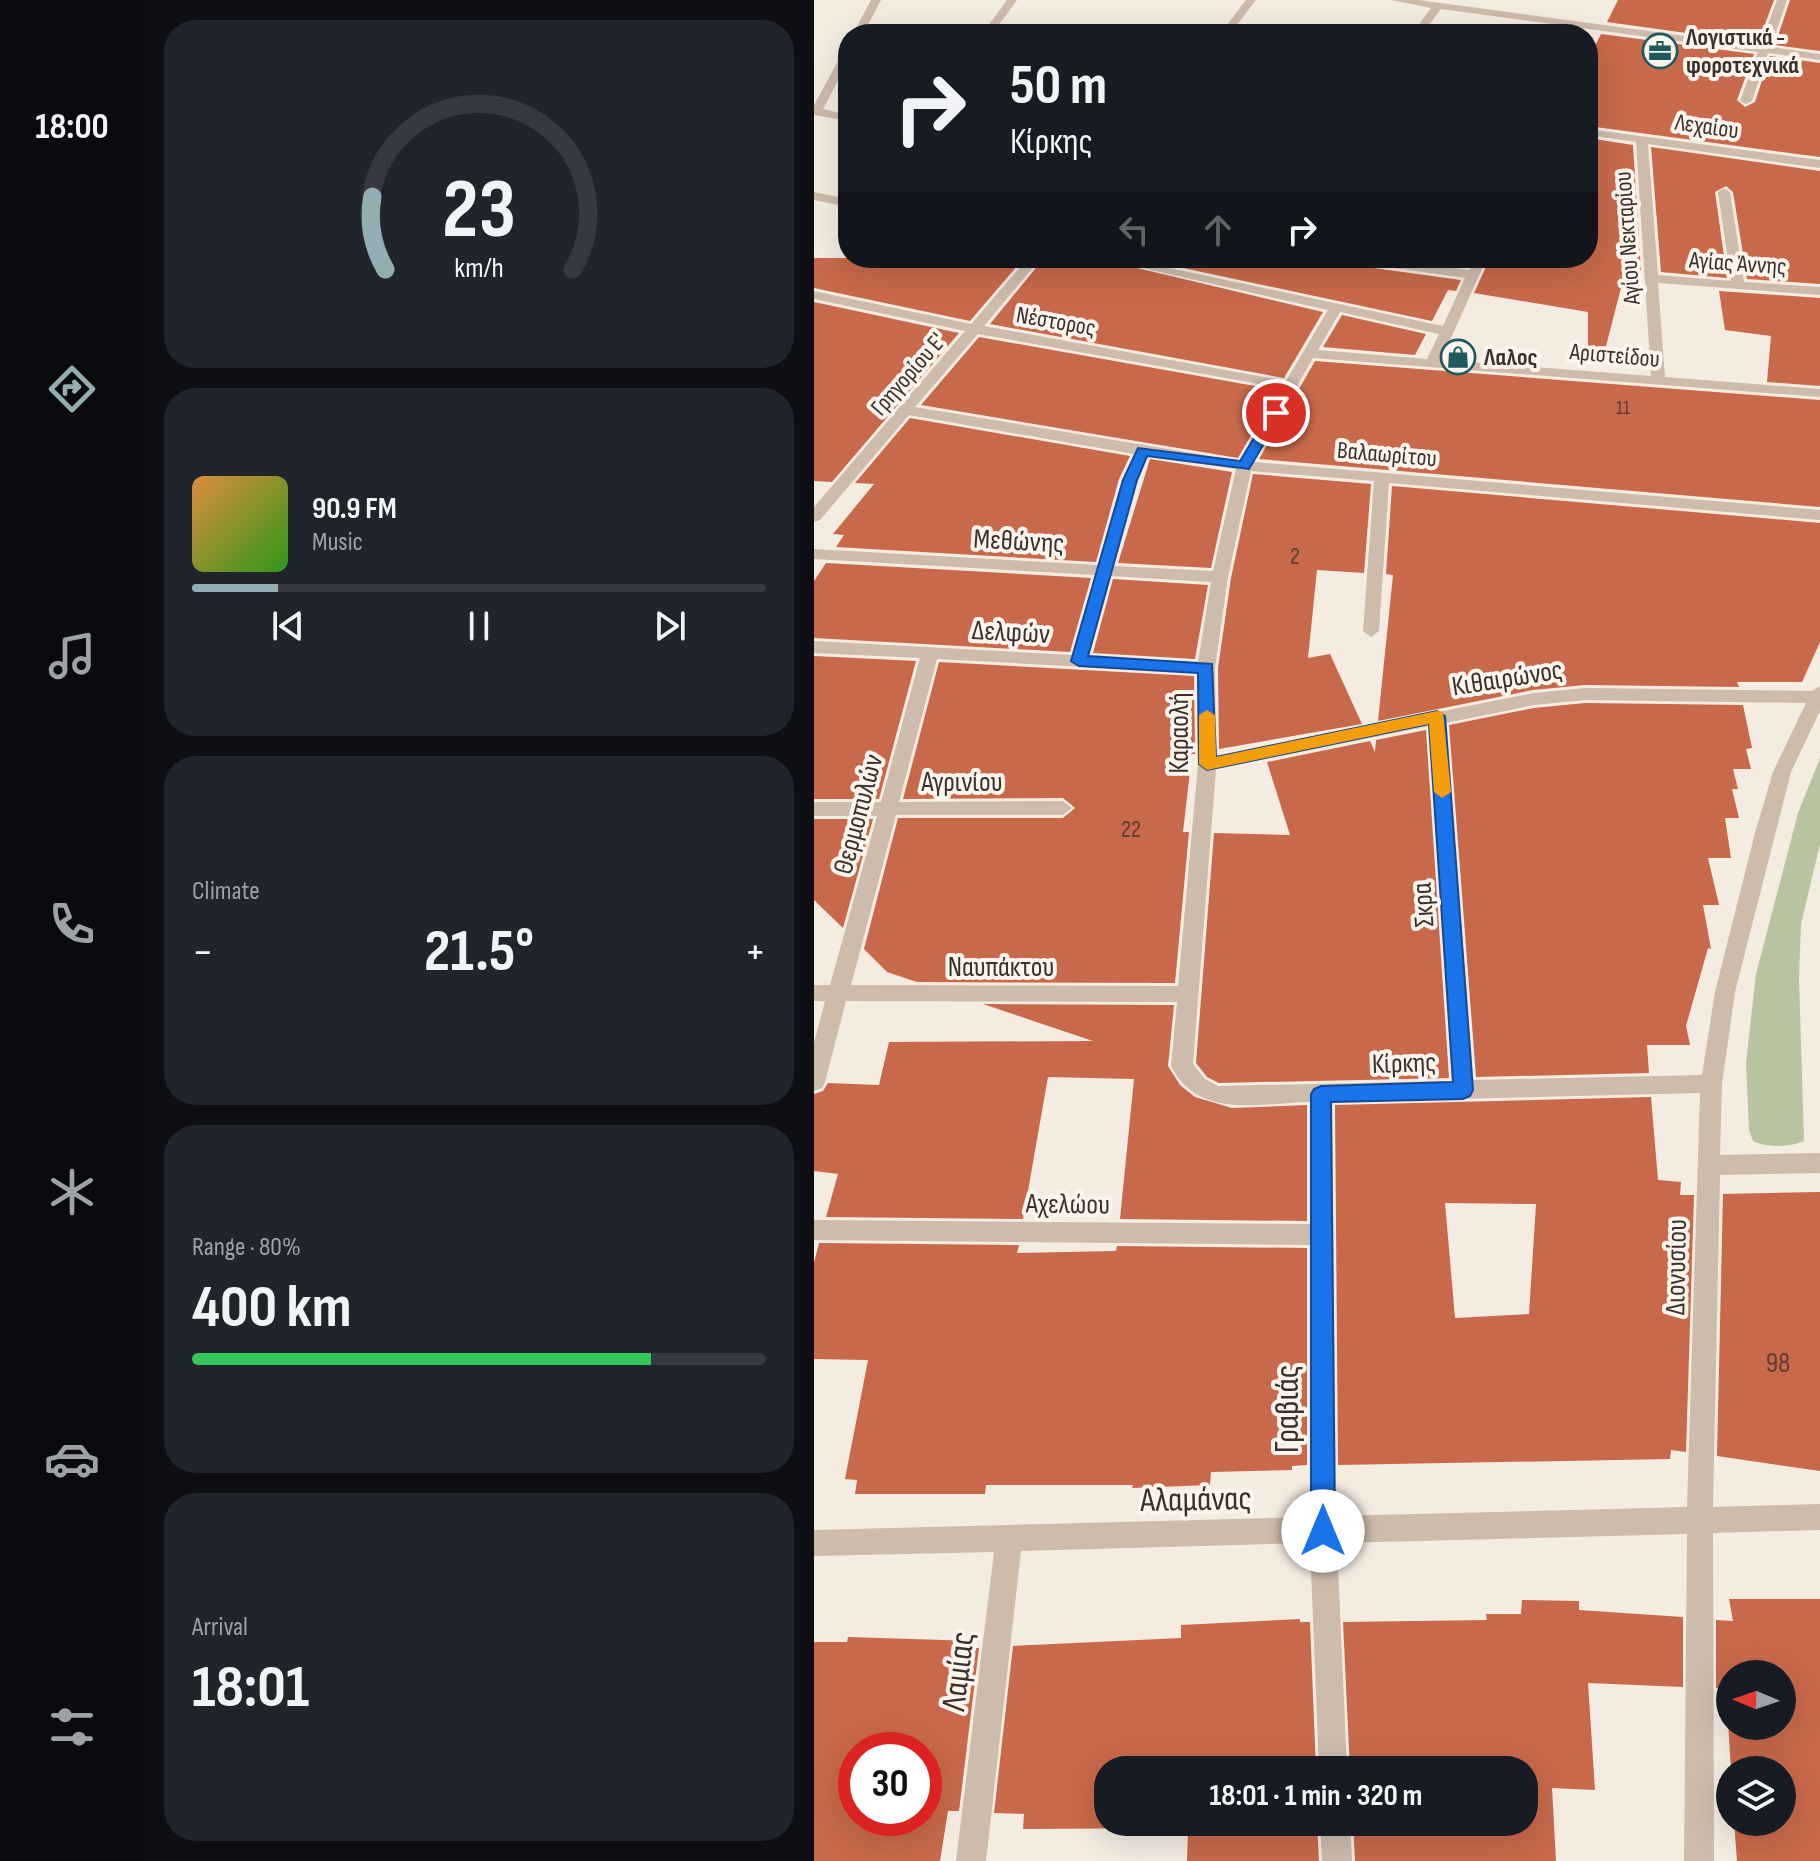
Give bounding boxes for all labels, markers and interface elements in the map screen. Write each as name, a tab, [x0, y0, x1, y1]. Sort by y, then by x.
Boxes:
place label: Λογιστικά - φοροτεχνικά	[1685, 23, 1799, 80]
office icon: Λογιστικά - φοροτεχνικά	[1641, 32, 1679, 70]
text: 50 m	[1010, 53, 1107, 120]
icon: right	[878, 56, 982, 160]
text: 18:00	[35, 106, 109, 149]
street label: Λεχαίου	[1672, 108, 1741, 145]
text: Κίρκης	[1010, 121, 1093, 164]
text: 23	[442, 161, 516, 261]
street label: Αγίου Νεκταρίου	[1608, 170, 1647, 307]
icon: left	[1112, 208, 1156, 252]
icon: ahead	[1196, 208, 1240, 252]
icon: right	[1280, 208, 1324, 252]
street label: Αγίας Άννης	[1687, 246, 1788, 281]
text: km/h	[454, 251, 504, 286]
street label: Νέστορος	[1014, 300, 1098, 343]
street label: Γρηγορίου Ε'	[865, 327, 952, 422]
street label: Αριστείδου	[1568, 337, 1661, 374]
shop icon: Λαλος	[1439, 338, 1477, 376]
place label: Λαλος	[1483, 343, 1537, 372]
icon: directions	[44, 361, 100, 417]
pin	[1242, 379, 1310, 447]
icon: arrive	[1254, 391, 1298, 435]
house number: 11	[1616, 396, 1630, 420]
street label: Βαλαωρίτου	[1336, 436, 1438, 473]
text: 90.9 FM	[312, 491, 397, 527]
street label: Μεθώνης	[973, 523, 1065, 560]
text: Music	[312, 527, 363, 558]
house number: 2	[1290, 542, 1300, 571]
icon: previous	[266, 604, 310, 648]
icon: pause	[457, 604, 501, 648]
icon: next	[648, 604, 692, 648]
street label: Δελφών	[971, 614, 1051, 651]
icon: music	[44, 628, 100, 684]
street label: Κιθαιρώνος	[1449, 653, 1565, 704]
street label: Καραολή	[1163, 692, 1196, 774]
street label: Θερμοπυλών	[827, 751, 890, 878]
street label: Αγρινίου	[920, 766, 1003, 799]
house number: 22	[1121, 815, 1141, 844]
text: Climate	[192, 876, 260, 907]
street label: Σκρα	[1405, 881, 1442, 928]
icon: phone	[44, 896, 100, 952]
text: 21.5°	[424, 916, 534, 988]
text: −	[192, 926, 214, 979]
text: +	[744, 926, 766, 979]
street label: Ναυπάκτου	[948, 951, 1054, 984]
street label: Κίρκης	[1371, 1046, 1437, 1081]
icon: climate	[44, 1164, 100, 1220]
street label: Αχελώου	[1025, 1187, 1110, 1222]
street label: Διονυσίου	[1659, 1219, 1694, 1315]
text: Range · 80%	[192, 1232, 301, 1263]
text: 400 km	[192, 1272, 352, 1344]
house number: 98	[1766, 1347, 1790, 1380]
street label: Γραβιάς	[1267, 1365, 1308, 1453]
icon: car	[44, 1431, 100, 1487]
street label: Αλαμάνας	[1139, 1478, 1252, 1521]
position arrow	[1281, 1489, 1365, 1573]
text: Arrival	[192, 1612, 248, 1643]
street label: Λαμίας	[933, 1629, 984, 1714]
text: 18:01	[192, 1652, 309, 1724]
north arrow	[1716, 1660, 1796, 1740]
map controls	[1716, 1660, 1796, 1836]
icon: filters	[44, 1699, 100, 1755]
speed limit sign: 30	[838, 1732, 942, 1836]
button: layers	[1716, 1756, 1796, 1836]
text: 18:01 · 1 min · 320 m	[1210, 1778, 1422, 1814]

